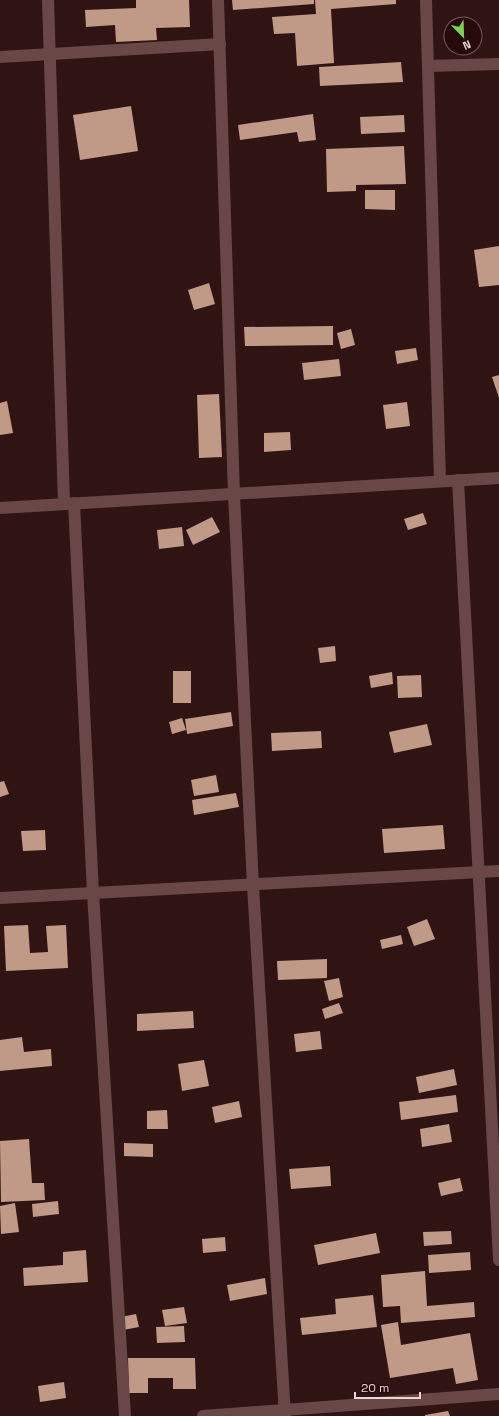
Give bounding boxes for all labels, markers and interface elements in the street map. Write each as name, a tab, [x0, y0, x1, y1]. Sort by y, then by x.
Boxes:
north arrow	[443, 16, 483, 56]
text: N	[461, 37, 473, 53]
scale bar	[355, 1374, 420, 1400]
text: 20 m	[361, 1380, 389, 1396]

